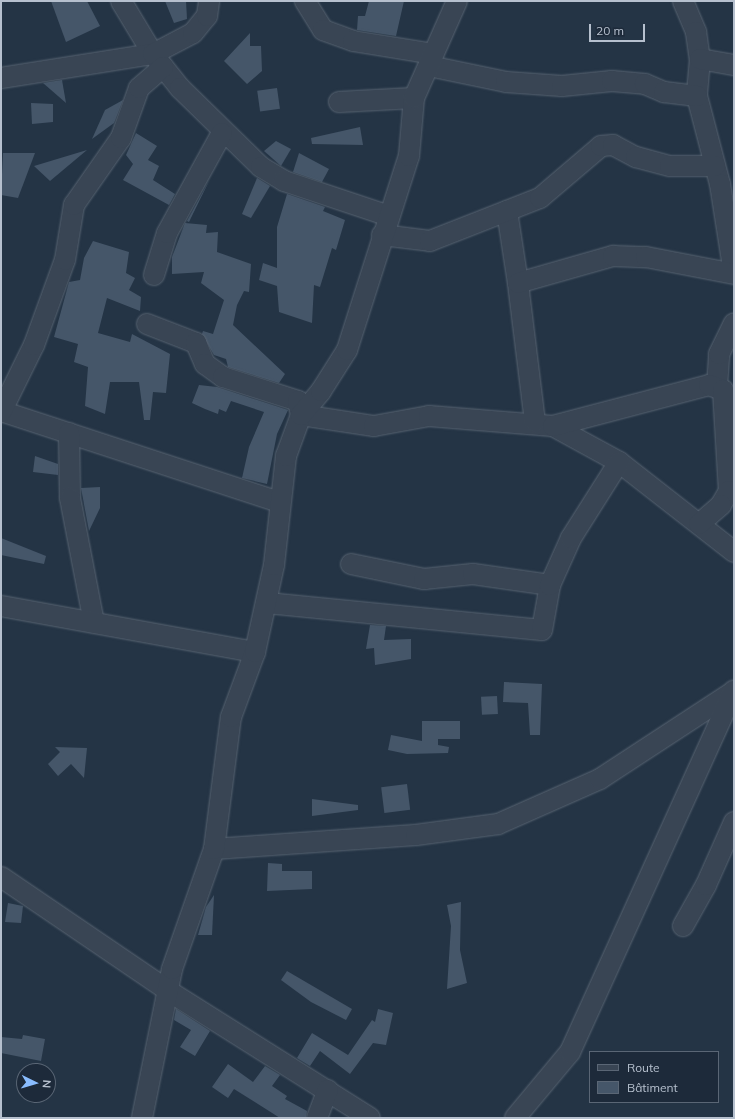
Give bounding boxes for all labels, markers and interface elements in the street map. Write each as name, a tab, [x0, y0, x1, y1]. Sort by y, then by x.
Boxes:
scale bar	[591, 16, 647, 42]
text: 20 m	[596, 23, 624, 38]
legend	[589, 1051, 719, 1103]
text: Route	[627, 1060, 660, 1075]
north arrow	[16, 1063, 56, 1103]
text: N	[40, 1079, 54, 1089]
text: Bâtiment	[627, 1080, 678, 1095]

